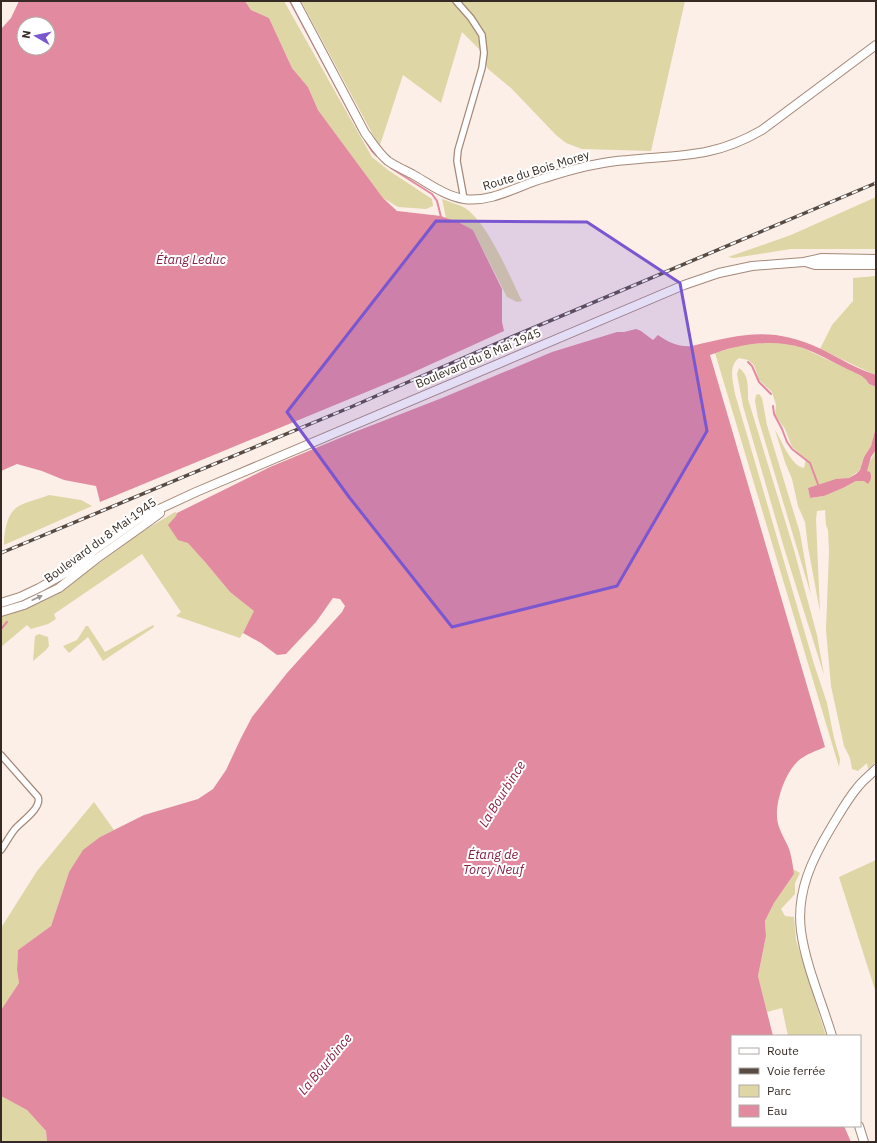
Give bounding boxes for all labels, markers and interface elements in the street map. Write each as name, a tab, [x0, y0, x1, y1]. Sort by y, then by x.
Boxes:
north arrow	[16, 16, 56, 56]
text: N	[19, 29, 34, 39]
street label: Route du Bois Morey	[481, 147, 591, 193]
water label: Étang Leduc	[156, 251, 227, 268]
street label: Boulevard du 8 Mai 1945	[413, 325, 543, 391]
street label: Boulevard du 8 Mai 1945	[41, 494, 159, 586]
one-way arrow	[32, 595, 43, 601]
water label: La Bourbince	[475, 757, 529, 830]
water label: Étang de Torcy Neuf	[463, 846, 525, 878]
water label: La Bourbince	[294, 1029, 356, 1098]
legend	[731, 1035, 861, 1127]
text: Route	[767, 1043, 799, 1058]
text: Voie ferrée	[767, 1063, 826, 1078]
text: Parc	[767, 1083, 791, 1098]
text: Eau	[767, 1103, 787, 1118]

